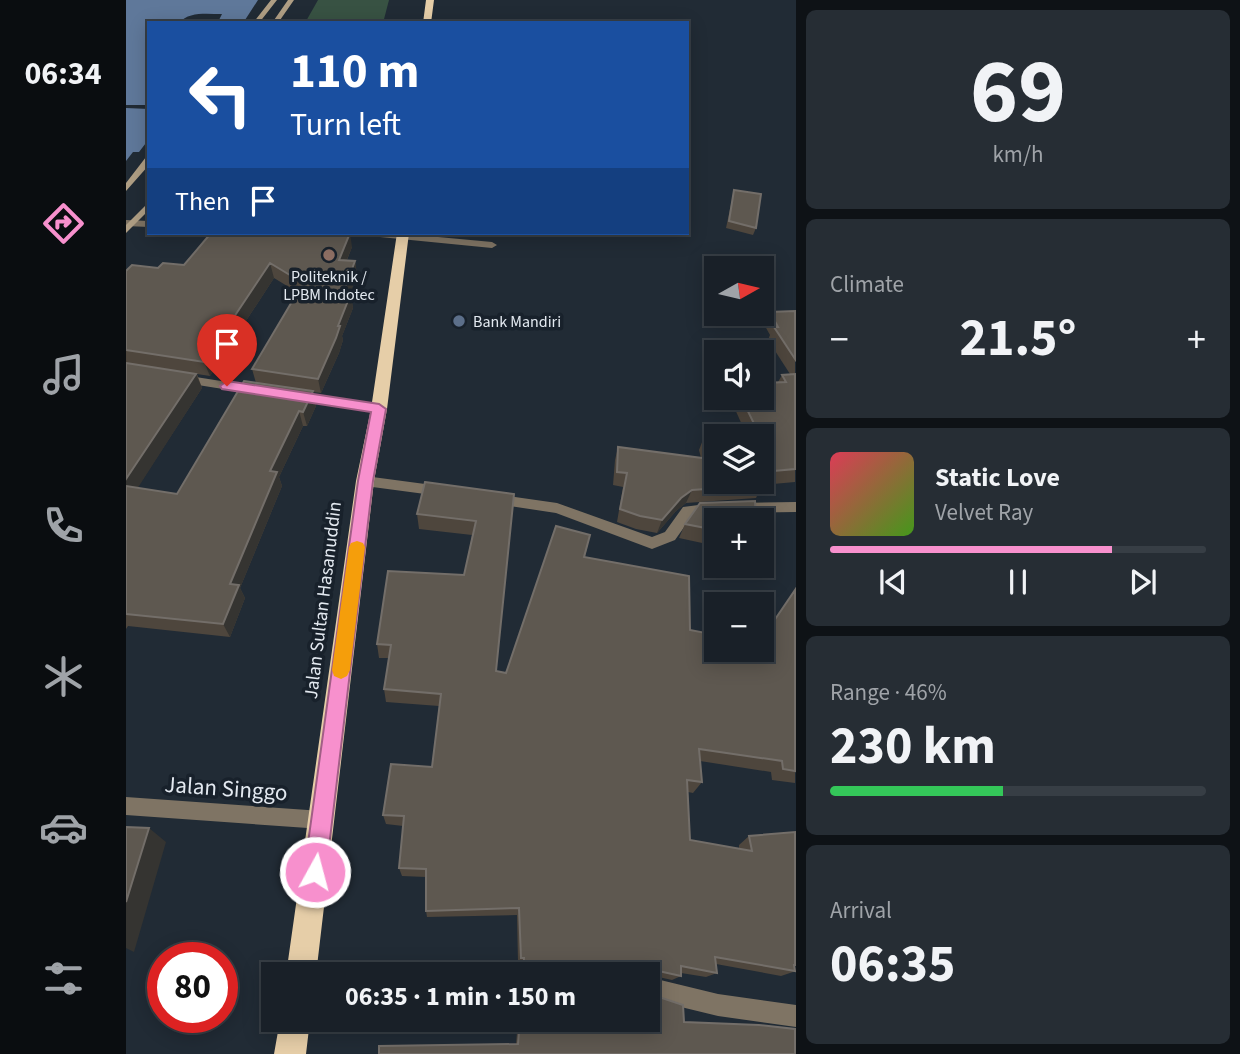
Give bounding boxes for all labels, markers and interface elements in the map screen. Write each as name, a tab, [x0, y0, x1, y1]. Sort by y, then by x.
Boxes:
text: 69	[970, 28, 1066, 157]
text: 110 m	[290, 37, 419, 107]
icon: left	[175, 49, 266, 140]
text: 06:34	[24, 51, 102, 97]
text: Turn left	[290, 102, 401, 148]
text: km/h	[992, 138, 1044, 171]
icon: arrive	[244, 182, 282, 220]
text: Then	[175, 183, 230, 220]
icon: directions	[39, 199, 88, 248]
marker: Politeknik / LPBM Indotec	[321, 247, 337, 263]
north arrow	[704, 256, 774, 326]
map controls	[704, 256, 774, 662]
place label: Politeknik / LPBM Indotec	[283, 266, 375, 306]
text: Climate	[830, 268, 904, 301]
text: 21.5°	[960, 302, 1076, 376]
place label: Bank Mandiri	[473, 311, 561, 333]
marker: Bank Mandiri	[451, 313, 467, 329]
text: −	[830, 313, 849, 367]
text: +	[1187, 313, 1206, 367]
pin	[197, 314, 257, 386]
icon: arrive	[208, 325, 246, 363]
button: sound	[704, 340, 774, 410]
icon: music	[39, 350, 88, 399]
button: layers	[704, 424, 774, 494]
text: Static Love	[935, 459, 1060, 496]
text: Velvet Ray	[935, 496, 1033, 529]
street label: Jalan Sultan Hasanuddin	[298, 500, 349, 700]
icon: phone	[39, 501, 88, 550]
button: +	[704, 508, 774, 578]
icon: previous	[874, 563, 912, 601]
icon: pause	[999, 563, 1037, 601]
icon: next	[1124, 563, 1162, 601]
button: −	[704, 592, 774, 662]
icon: climate	[39, 652, 88, 701]
text: Range · 46%	[830, 676, 947, 709]
text: 230 km	[830, 710, 996, 784]
street label: Jalan Singgo	[163, 768, 289, 809]
icon: car	[39, 803, 88, 852]
position arrow	[278, 835, 352, 909]
text: Arrival	[830, 894, 892, 927]
text: 06:35	[830, 928, 955, 1002]
speed limit sign: 80	[147, 942, 238, 1033]
icon: filters	[39, 954, 88, 1003]
text: 06:35 · 1 min · 150 m	[345, 978, 576, 1015]

